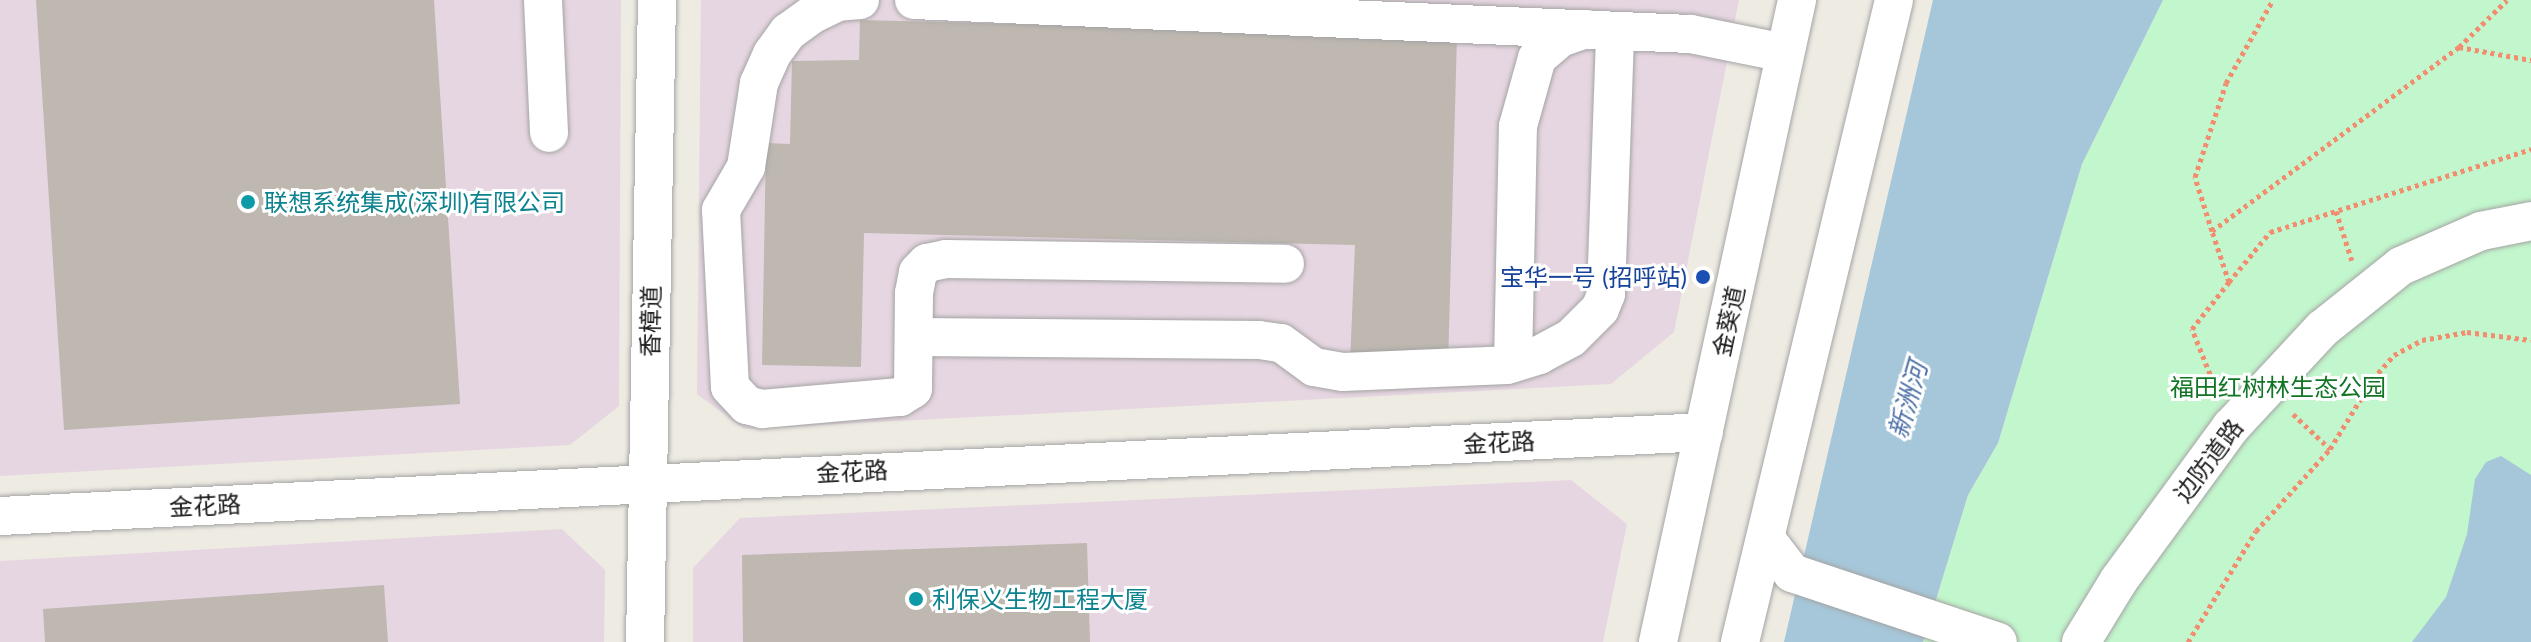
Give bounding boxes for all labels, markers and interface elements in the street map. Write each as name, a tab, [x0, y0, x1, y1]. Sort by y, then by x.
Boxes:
place label: 联想系统集成(深圳)有限公司	[264, 188, 565, 216]
marker: 联想系统集成(深圳)有限公司	[239, 193, 257, 211]
place label: 宝华一号 (招呼站)	[1500, 263, 1687, 291]
marker: 宝华一号 (招呼站)	[1694, 268, 1712, 286]
street label: 金葵道	[1706, 283, 1750, 359]
street label: 香樟道	[635, 285, 665, 357]
water label: 新洲河	[1882, 358, 1934, 442]
park label: 福田红树林生态公园	[2170, 373, 2386, 401]
street label: 边防道路	[2168, 413, 2248, 507]
street label: 金花路	[1462, 426, 1536, 458]
street label: 金花路	[815, 455, 889, 487]
street label: 金花路	[168, 489, 242, 521]
place label: 利保义生物工程大厦	[932, 585, 1148, 613]
marker: 利保义生物工程大厦	[907, 590, 925, 608]

